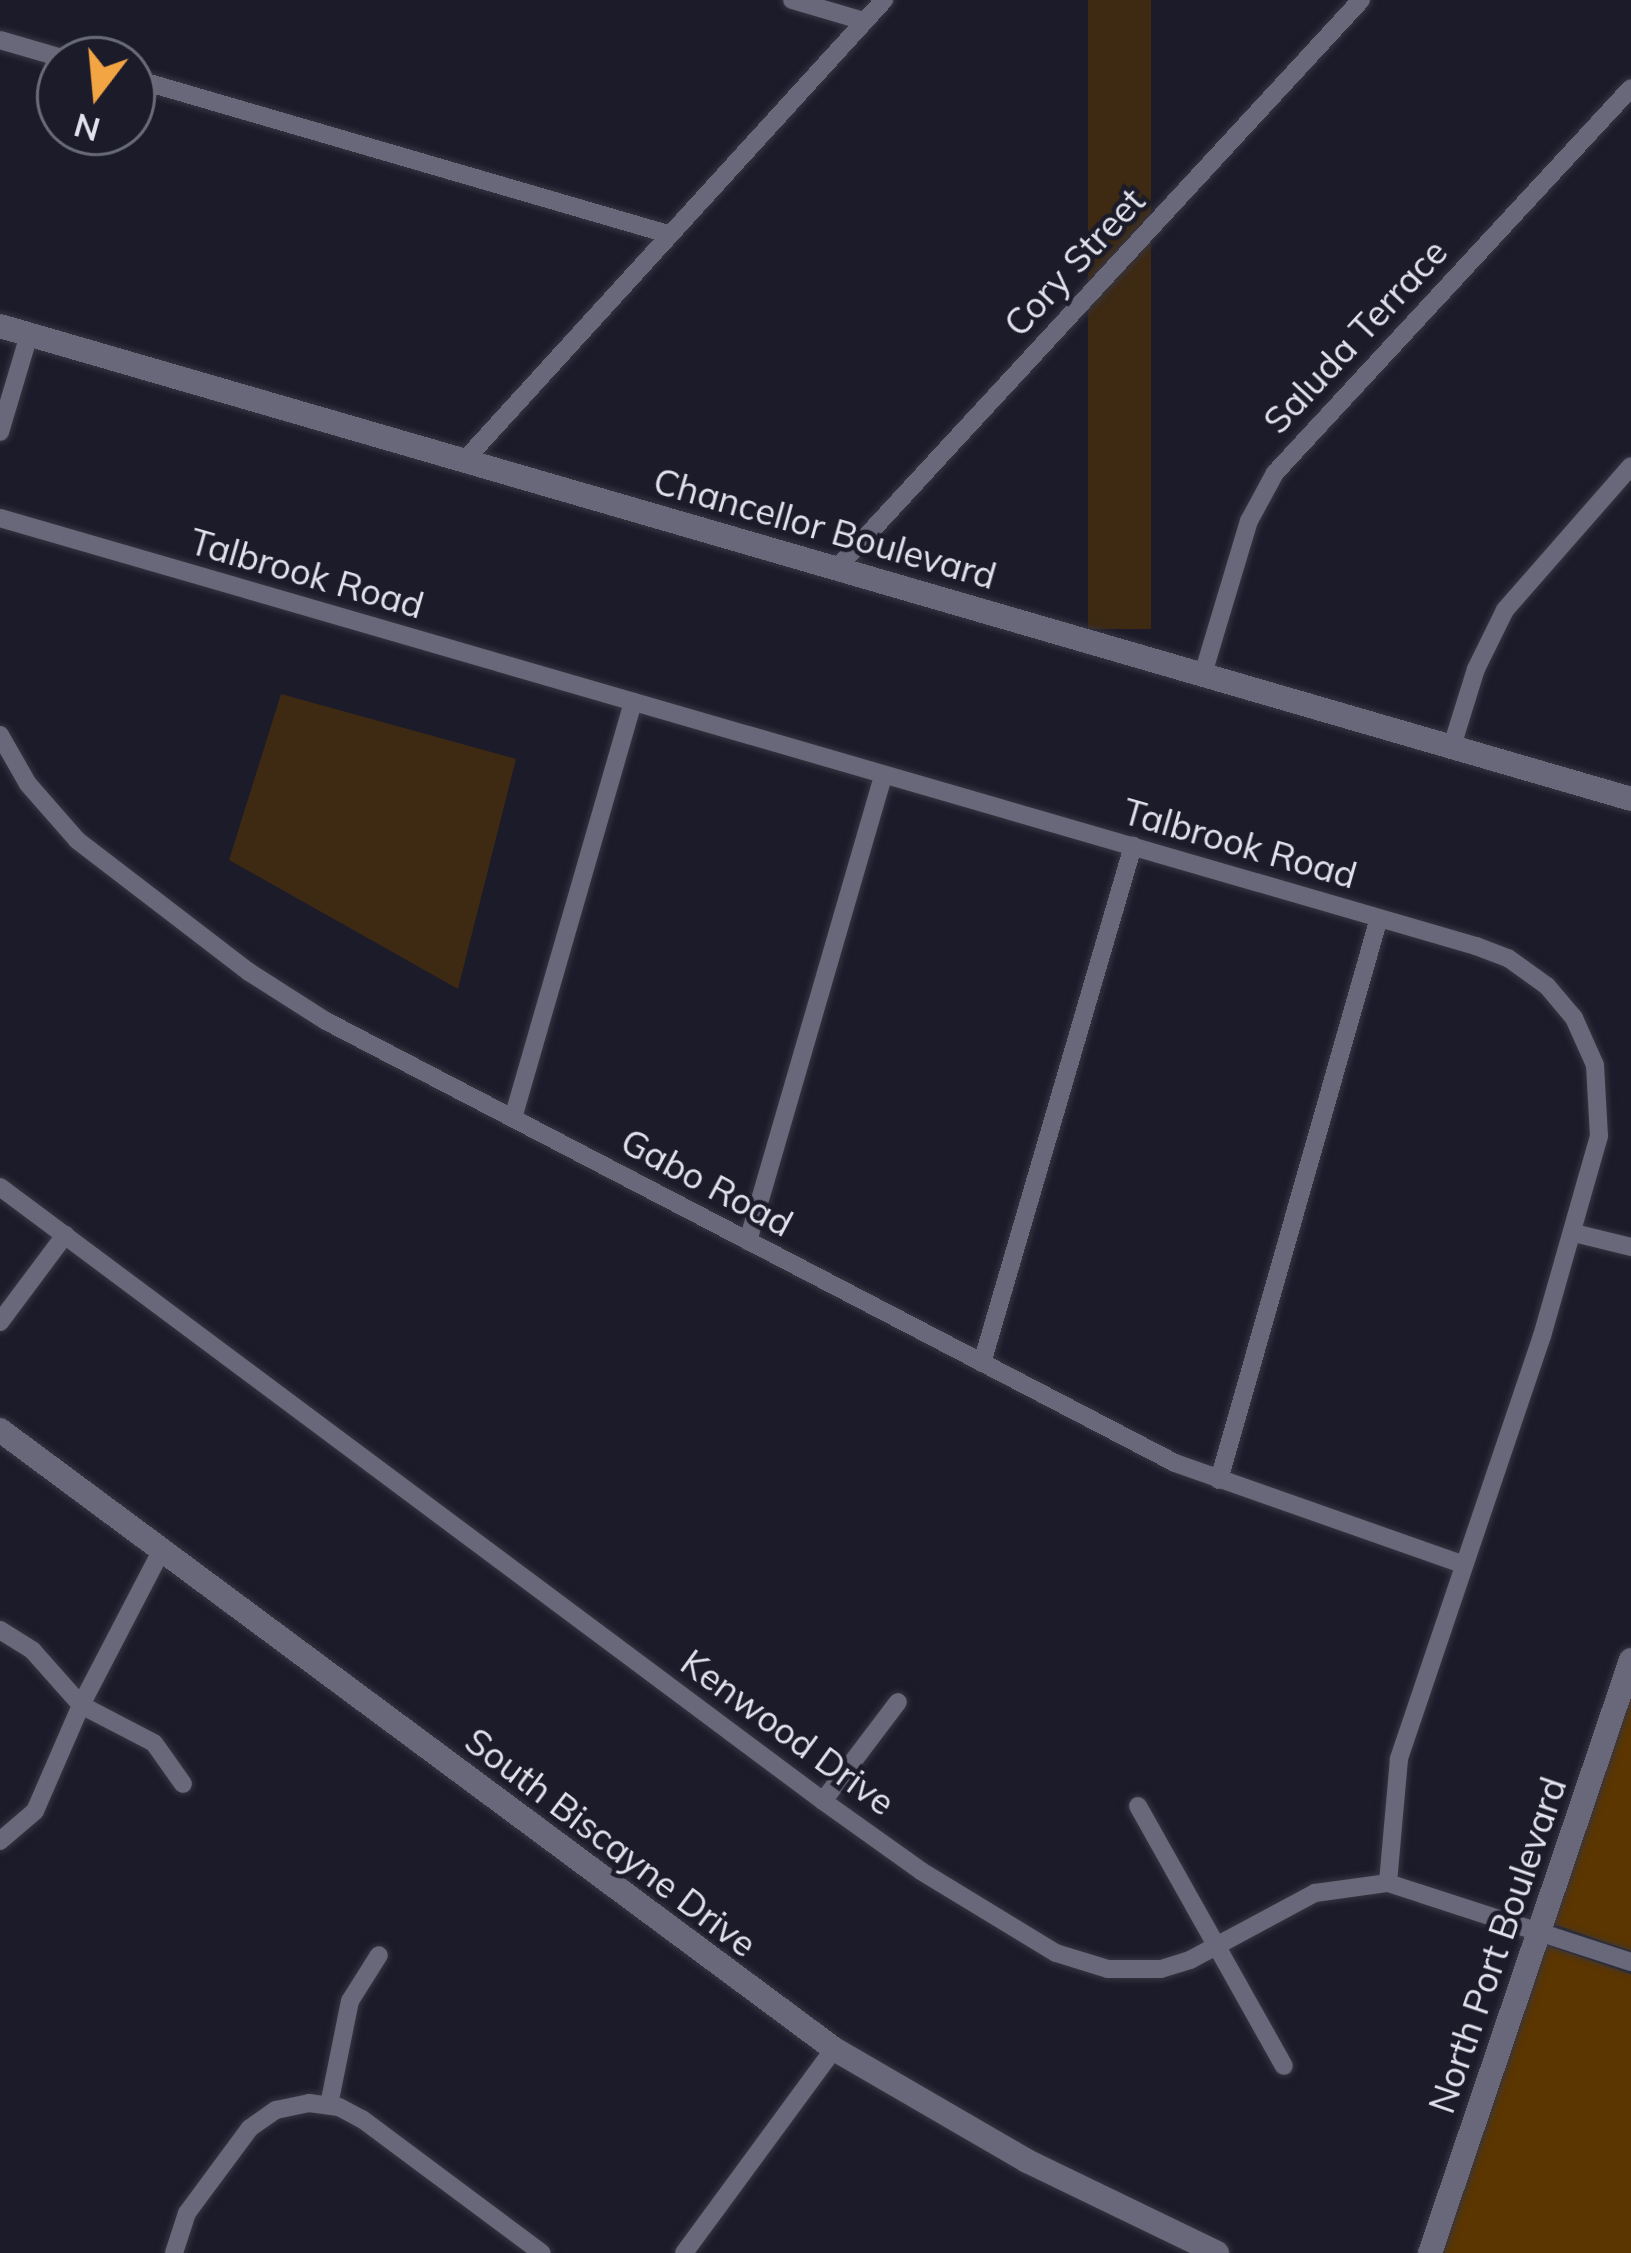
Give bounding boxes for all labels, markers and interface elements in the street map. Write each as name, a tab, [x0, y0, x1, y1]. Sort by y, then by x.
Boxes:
north arrow	[36, 36, 156, 156]
text: N	[69, 105, 104, 151]
street label: Cory Street	[995, 179, 1153, 345]
street label: Saluda Terrace	[1254, 230, 1456, 442]
street label: Chancellor Boulevard	[649, 458, 1001, 598]
street label: Talbrook Road	[185, 519, 429, 627]
street label: Talbrook Road	[1118, 789, 1362, 897]
street label: Gabo Road	[614, 1119, 800, 1245]
street label: Kenwood Drive	[673, 1640, 903, 1824]
street label: South Biscayne Drive	[457, 1719, 765, 1965]
street label: North Port Boulevard	[1419, 1771, 1575, 2119]

